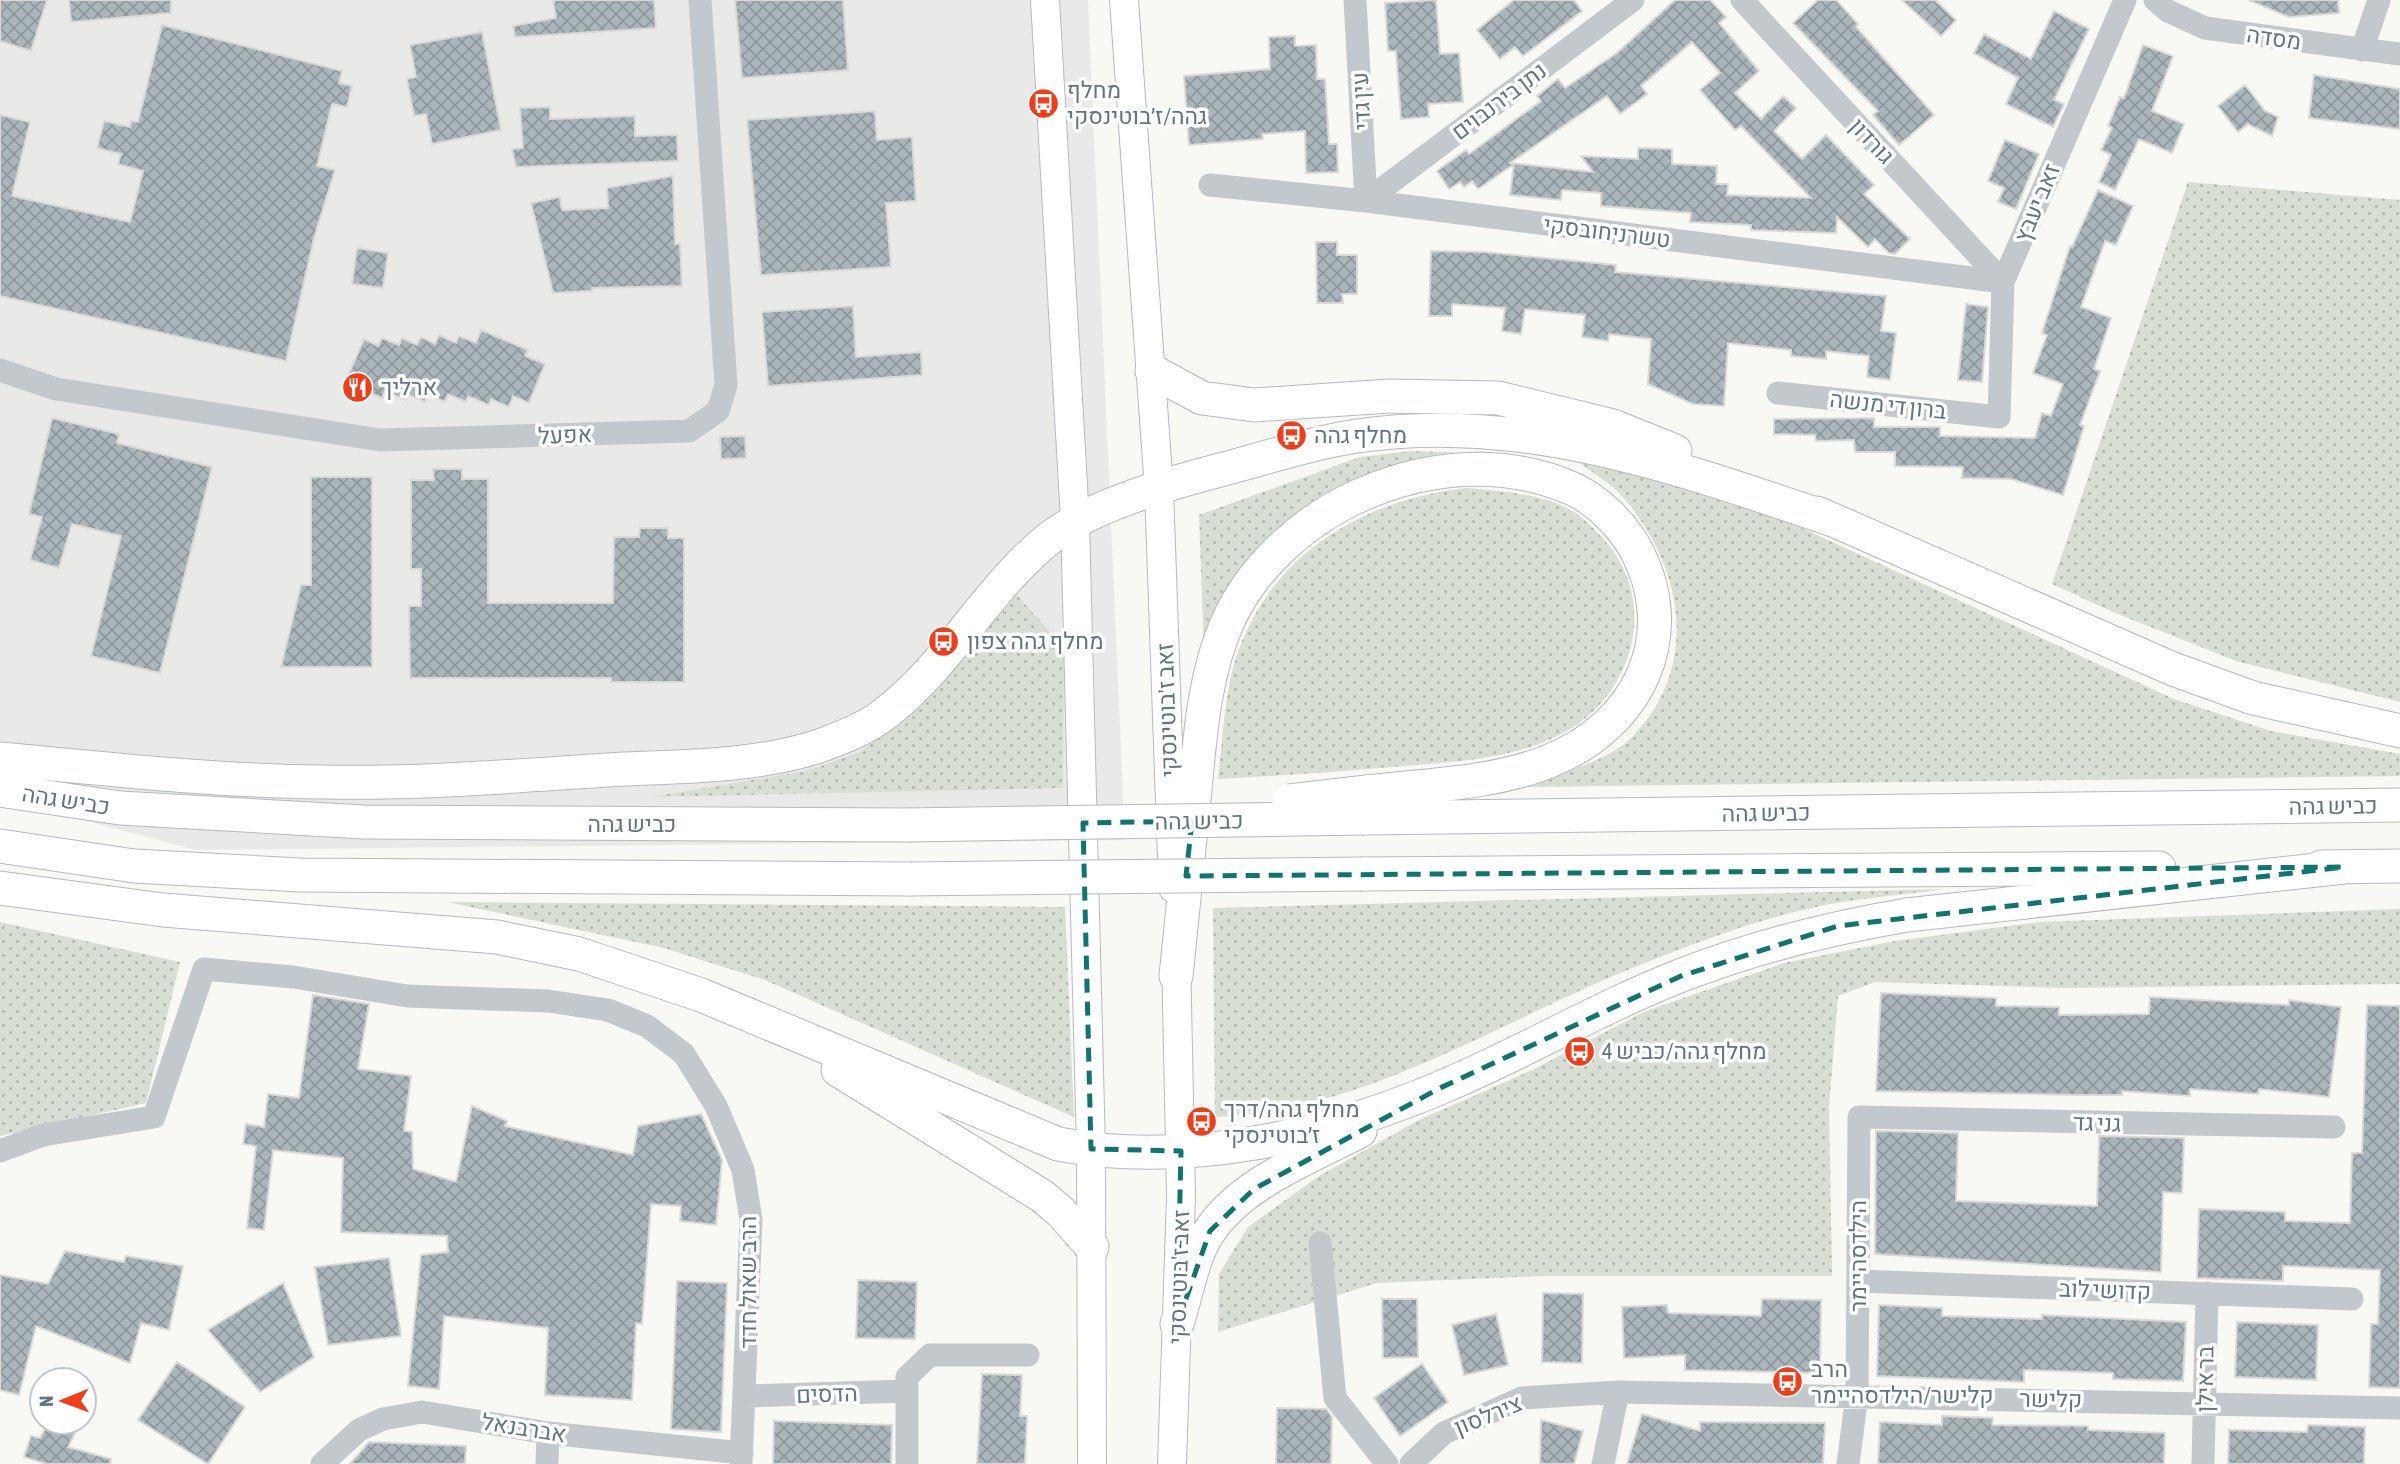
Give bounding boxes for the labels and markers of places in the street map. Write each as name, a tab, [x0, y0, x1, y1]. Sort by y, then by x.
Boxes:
place label: מחלף גהה/ז׳בוטינסקי	[1067, 77, 1207, 129]
bus stop icon: מחלף גהה/ז׳בוטינסקי	[1027, 86, 1061, 120]
restaurant icon: ארליך	[341, 370, 375, 404]
place label: ארליך	[381, 374, 437, 400]
bus stop icon: מחלף גהה	[1274, 418, 1308, 452]
place label: מחלף גהה	[1314, 422, 1407, 448]
bus stop icon: מחלף גהה צפון	[927, 624, 961, 658]
place label: מחלף גהה צפון	[967, 628, 1104, 654]
bus stop icon: מחלף גהה/כביש 4	[1562, 1034, 1596, 1068]
place label: מחלף גהה/כביש 4	[1602, 1038, 1767, 1064]
place label: מחלף גהה/דרך ז׳בוטינסקי	[1224, 1096, 1360, 1148]
bus stop icon: מחלף גהה/דרך ז׳בוטינסקי	[1184, 1105, 1218, 1139]
place label: הרב קלישר/הילדסהיימר	[1811, 1356, 1994, 1408]
bus stop icon: הרב קלישר/הילדסהיימר	[1771, 1365, 1805, 1399]

